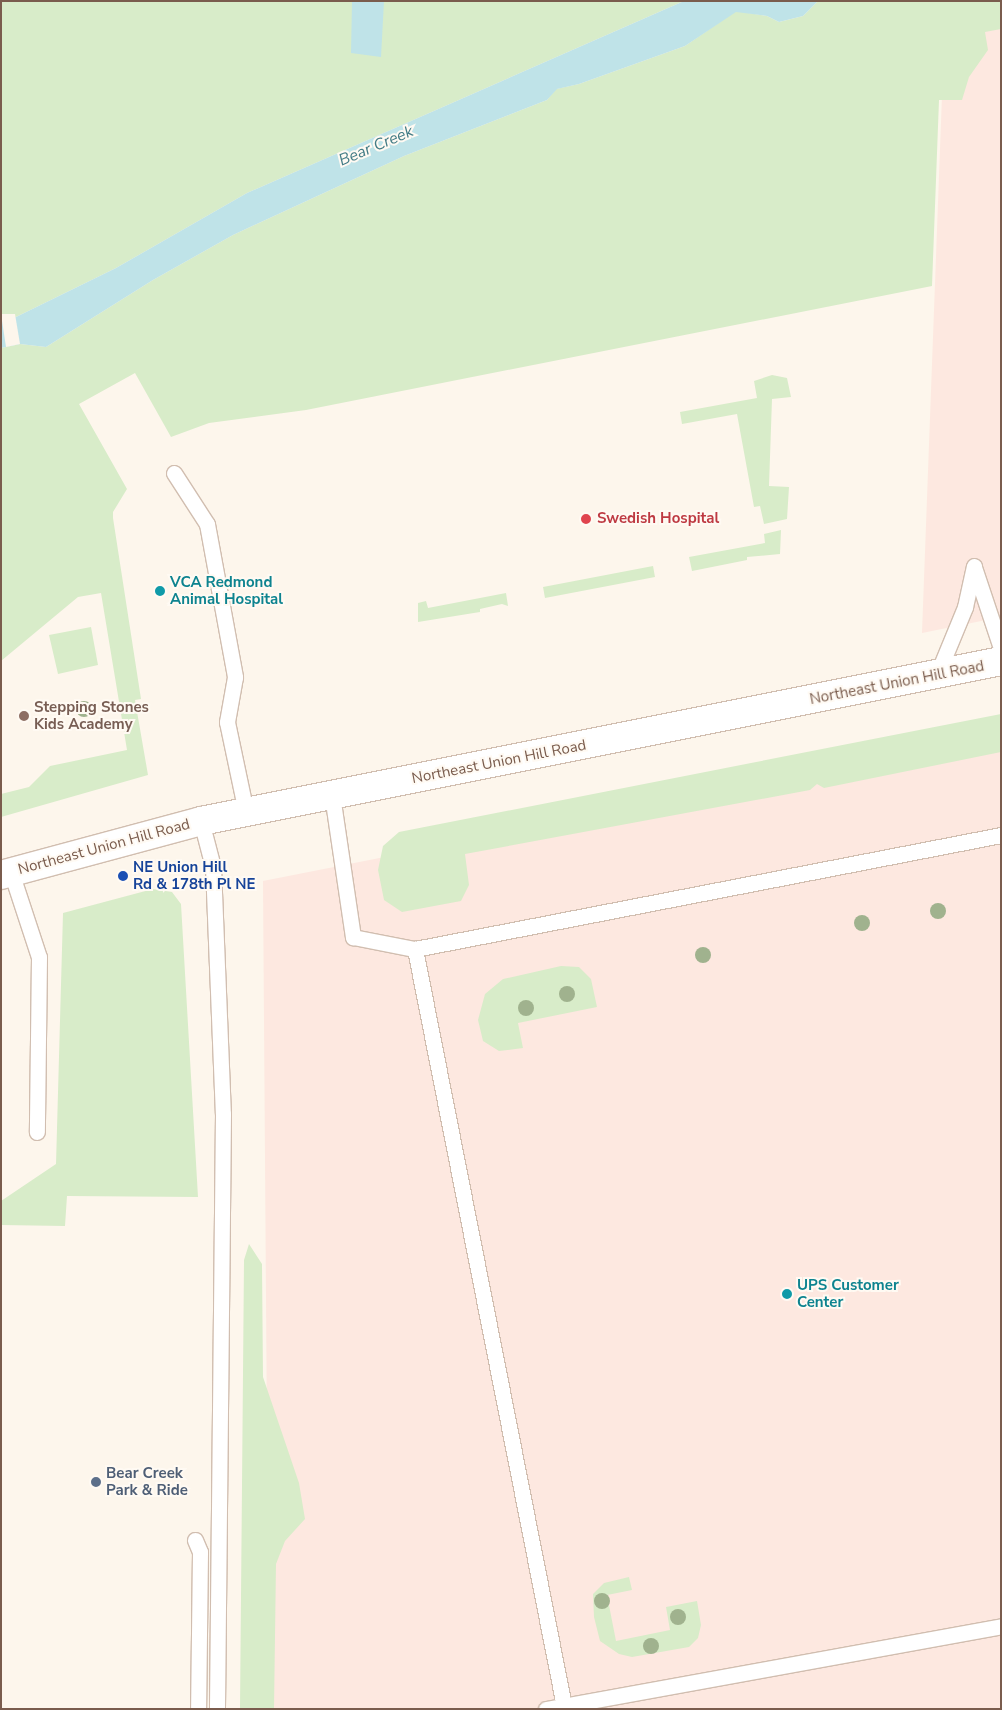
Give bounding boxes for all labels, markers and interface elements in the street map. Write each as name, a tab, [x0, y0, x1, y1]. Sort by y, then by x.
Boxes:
water label: Bear Creek	[336, 122, 416, 170]
place label: Swedish Hospital	[597, 510, 719, 528]
marker: Swedish Hospital	[579, 512, 593, 526]
place label: VCA Redmond Animal Hospital	[170, 573, 283, 608]
marker: VCA Redmond Animal Hospital	[154, 585, 166, 597]
street label: Northeast Union Hill Road	[808, 657, 986, 709]
place label: Stepping Stones Kids Academy	[34, 698, 149, 733]
marker: Stepping Stones Kids Academy	[18, 710, 30, 722]
street label: Northeast Union Hill Road	[410, 736, 588, 788]
street label: Northeast Union Hill Road	[16, 815, 192, 879]
place label: NE Union Hill Rd & 178th Pl NE	[133, 858, 255, 893]
marker: NE Union Hill Rd & 178th Pl NE	[117, 870, 129, 882]
place label: UPS Customer Center	[797, 1276, 899, 1311]
marker: UPS Customer Center	[781, 1288, 793, 1300]
place label: Bear Creek Park & Ride	[106, 1464, 188, 1499]
marker: Bear Creek Park & Ride	[90, 1476, 102, 1488]

